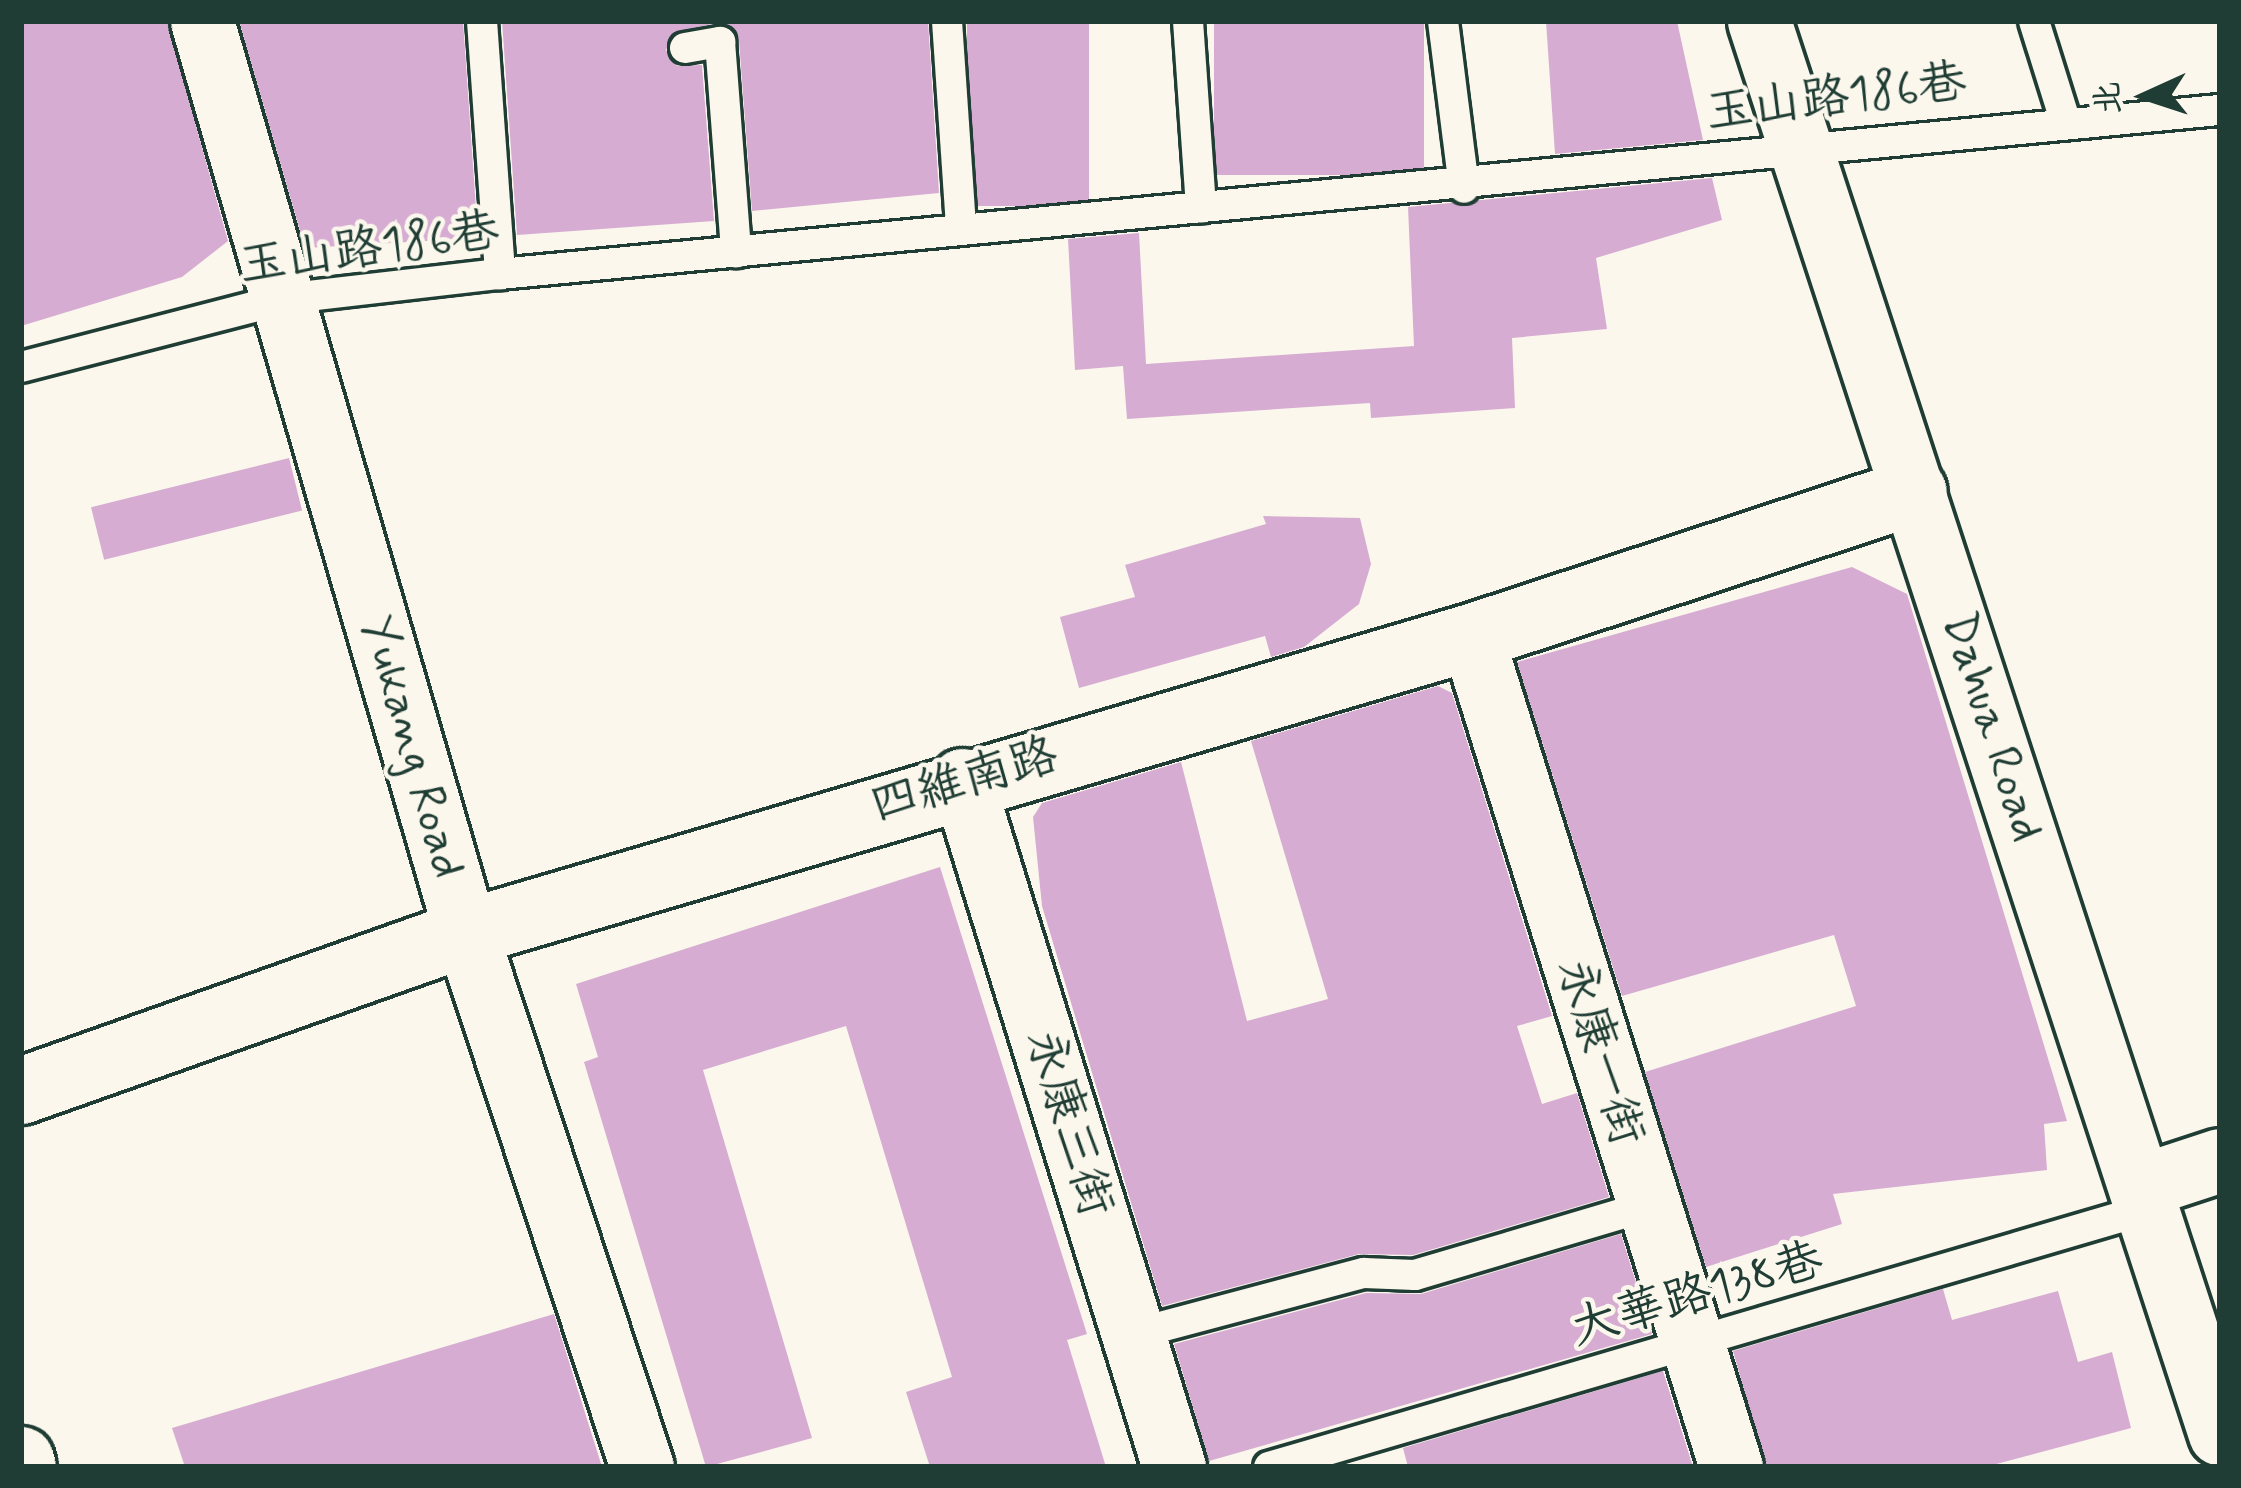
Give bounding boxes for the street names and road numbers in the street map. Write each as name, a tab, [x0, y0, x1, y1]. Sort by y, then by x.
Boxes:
street label: 玉山路186巷	[1702, 53, 1970, 143]
street label: 玉山路186巷	[235, 202, 503, 296]
street label: Dahua Road	[1928, 605, 2056, 849]
street label: Yukang Road	[347, 609, 477, 885]
street label: 四維南路	[864, 727, 1064, 835]
street label: 永康一街	[1544, 952, 1656, 1152]
street label: 永康三街	[1013, 1023, 1125, 1223]
street label: 大華路138巷	[1564, 1232, 1830, 1358]

